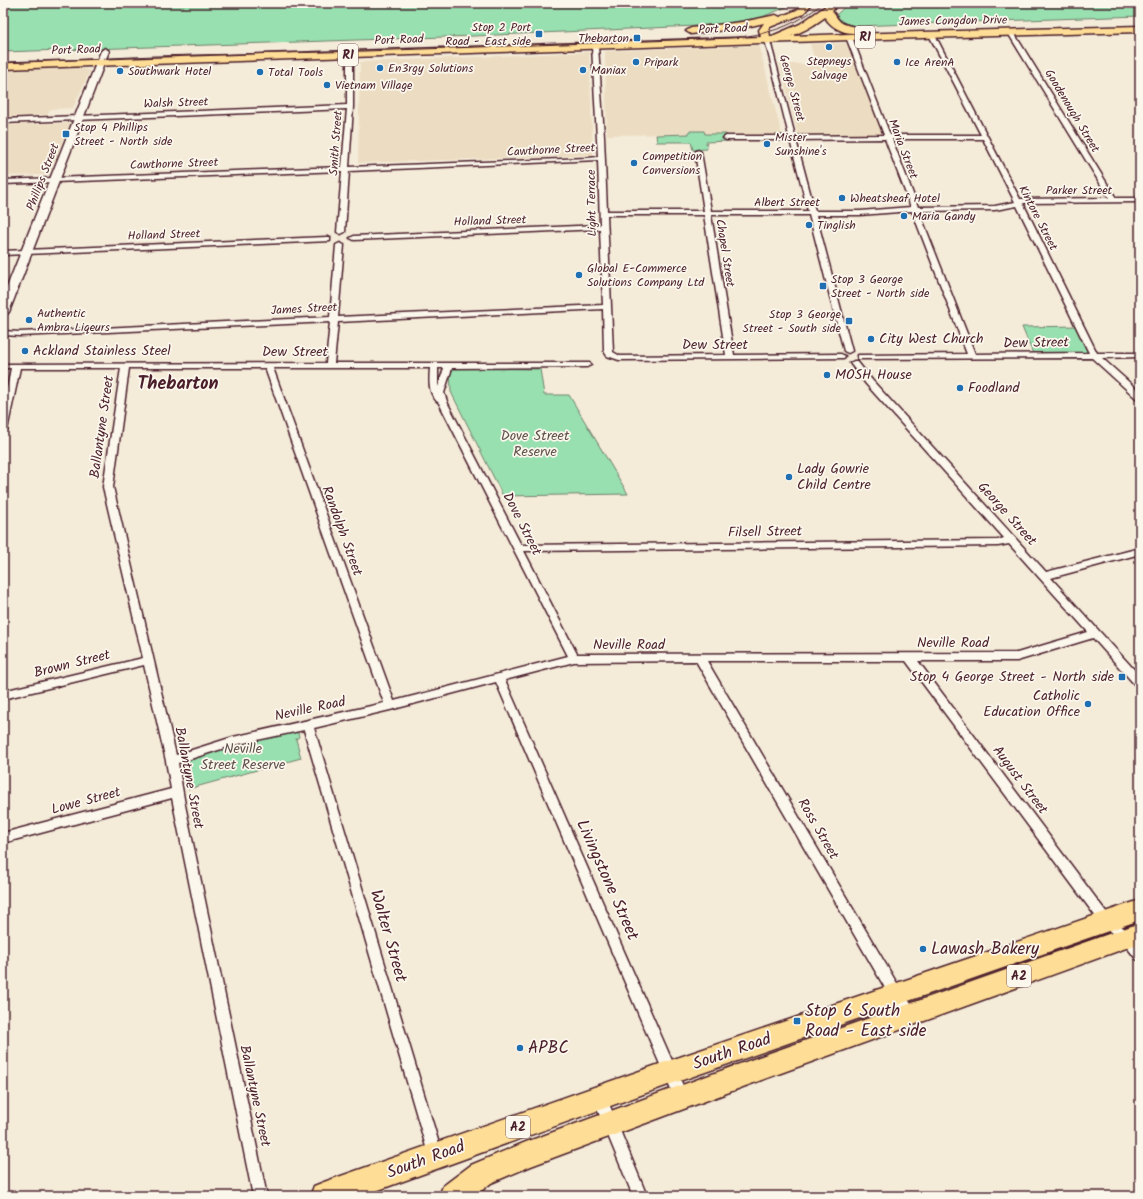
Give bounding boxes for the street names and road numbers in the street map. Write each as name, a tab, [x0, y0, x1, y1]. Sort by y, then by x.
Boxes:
street label: James Congdon Drive	[899, 11, 1008, 31]
street label: Port Road	[698, 19, 749, 39]
road number: R1	[855, 26, 875, 48]
street label: Port Road	[374, 30, 425, 50]
street label: Port Road	[51, 40, 102, 60]
road number: R1	[338, 44, 358, 66]
street label: George Street	[774, 52, 810, 124]
street label: Goodenough Street	[1040, 66, 1105, 157]
street label: Walsh Street	[143, 92, 209, 114]
street label: Smith Street	[324, 110, 348, 176]
street label: Maria Street	[883, 116, 923, 182]
street label: Cawthorne Street	[506, 138, 596, 162]
street label: Phillips Street	[21, 140, 65, 213]
street label: Cawthorne Street	[129, 153, 219, 175]
street label: Light Terrace	[582, 169, 602, 237]
street label: Parker Street	[1046, 181, 1113, 200]
street label: Kintore Street	[1013, 182, 1063, 254]
street label: Albert Street	[754, 193, 820, 212]
street label: Holland Street	[453, 210, 527, 232]
street label: Chapel Street	[710, 218, 740, 289]
street label: Holland Street	[127, 224, 201, 246]
street label: James Street	[270, 298, 338, 320]
street label: Dew Street	[1003, 331, 1070, 355]
street label: Dew Street	[682, 334, 749, 356]
street label: Dew Street	[262, 341, 329, 363]
street label: Ballantyne Street	[84, 374, 120, 480]
street label: George Street	[972, 477, 1042, 551]
street label: Randolph Street	[316, 483, 369, 580]
street label: Dove Street	[497, 488, 548, 560]
street label: Filsell Street	[728, 520, 803, 544]
street label: Neville Road	[917, 632, 990, 654]
street label: Neville Road	[593, 634, 666, 656]
street label: Brown Street	[32, 644, 113, 684]
street label: Neville Road	[273, 691, 348, 727]
street label: Ballantyne Street	[168, 725, 210, 831]
street label: August Street	[987, 741, 1054, 819]
street label: Lowe Street	[49, 781, 124, 821]
street label: Ross Street	[792, 794, 845, 864]
street label: Livingstone Street	[568, 815, 646, 945]
street label: Walter Street	[362, 887, 414, 986]
road number: A2	[1007, 965, 1031, 987]
street label: South Road	[689, 1026, 775, 1078]
street label: Ballantyne Street	[234, 1043, 277, 1149]
road number: A2	[506, 1116, 530, 1138]
street label: South Road	[383, 1133, 469, 1187]

